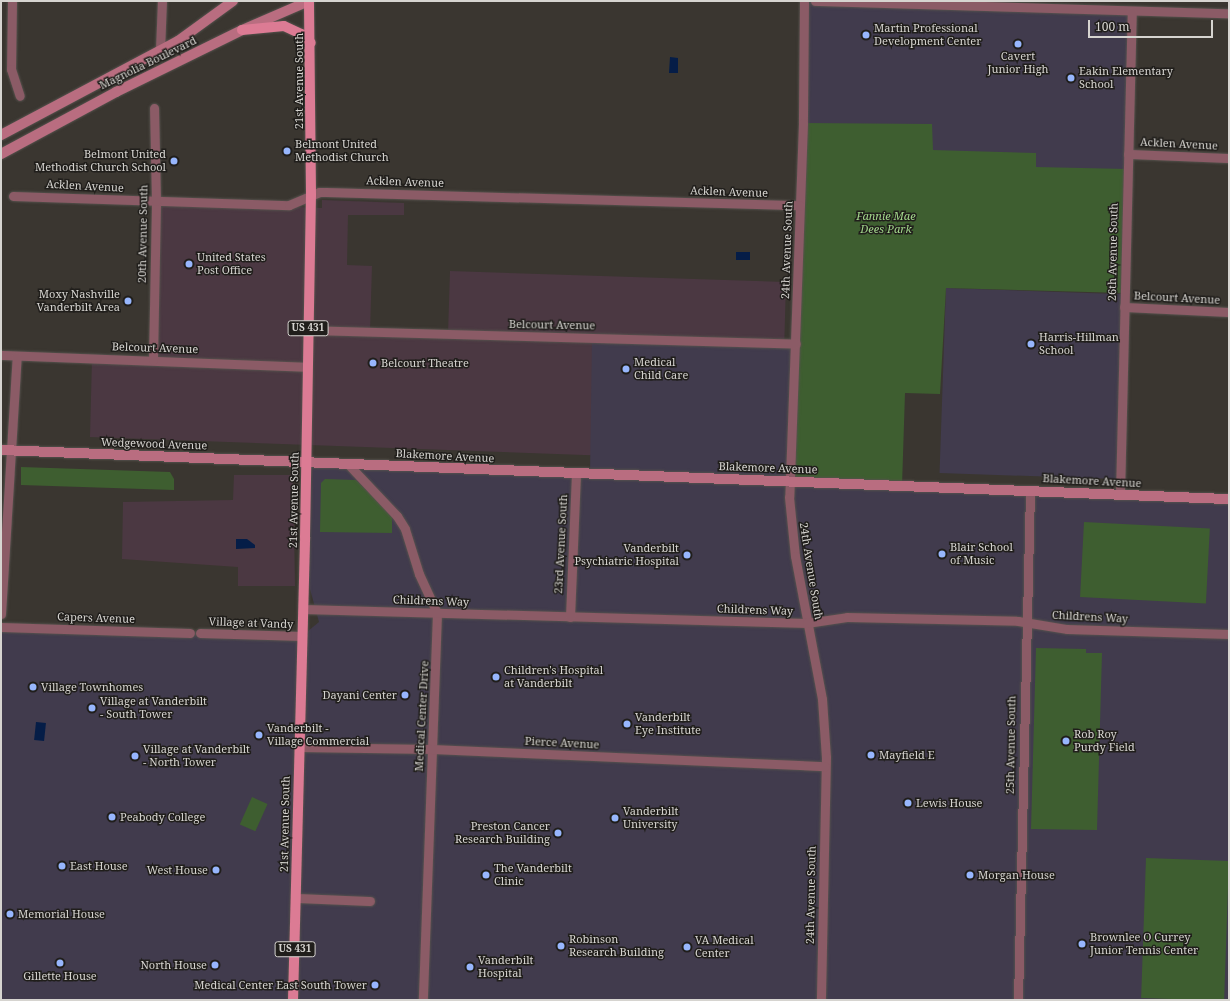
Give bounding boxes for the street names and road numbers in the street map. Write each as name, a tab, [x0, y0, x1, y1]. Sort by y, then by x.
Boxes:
street label: 21st Avenue South	[292, 33, 306, 129]
street label: Magnolia Boulevard	[97, 34, 199, 92]
street label: Acklen Avenue	[1140, 135, 1218, 153]
street label: Acklen Avenue	[366, 174, 444, 190]
street label: Acklen Avenue	[46, 177, 124, 195]
street label: Acklen Avenue	[690, 184, 768, 200]
street label: 20th Avenue South	[136, 185, 150, 283]
street label: 24th Avenue South	[779, 201, 795, 299]
street label: 26th Avenue South	[1106, 203, 1120, 301]
street label: Belcourt Avenue	[1133, 289, 1221, 307]
street label: Belcourt Avenue	[509, 318, 595, 332]
road number: US 431	[287, 320, 329, 336]
street label: Belcourt Avenue	[112, 340, 198, 356]
street label: Wedgewood Avenue	[101, 436, 207, 452]
street label: Blakemore Avenue	[395, 447, 495, 465]
street label: 21st Avenue South	[287, 452, 301, 548]
street label: Blakemore Avenue	[718, 460, 818, 476]
street label: Blakemore Avenue	[1042, 472, 1142, 490]
street label: 23rd Avenue South	[552, 494, 570, 594]
street label: 24th Avenue South	[797, 521, 825, 621]
street label: Childrens Way	[393, 593, 469, 609]
street label: Childrens Way	[717, 602, 793, 618]
street label: Childrens Way	[1052, 608, 1128, 626]
street label: Capers Avenue	[57, 610, 135, 626]
street label: Village at Vandy	[209, 615, 293, 631]
street label: Medical Center Drive	[413, 660, 431, 772]
street label: 25th Avenue South	[1004, 696, 1018, 794]
street label: Pierce Avenue	[524, 734, 600, 752]
street label: 21st Avenue South	[278, 776, 292, 872]
street label: 24th Avenue South	[804, 846, 818, 944]
road number: US 431	[274, 941, 316, 957]

